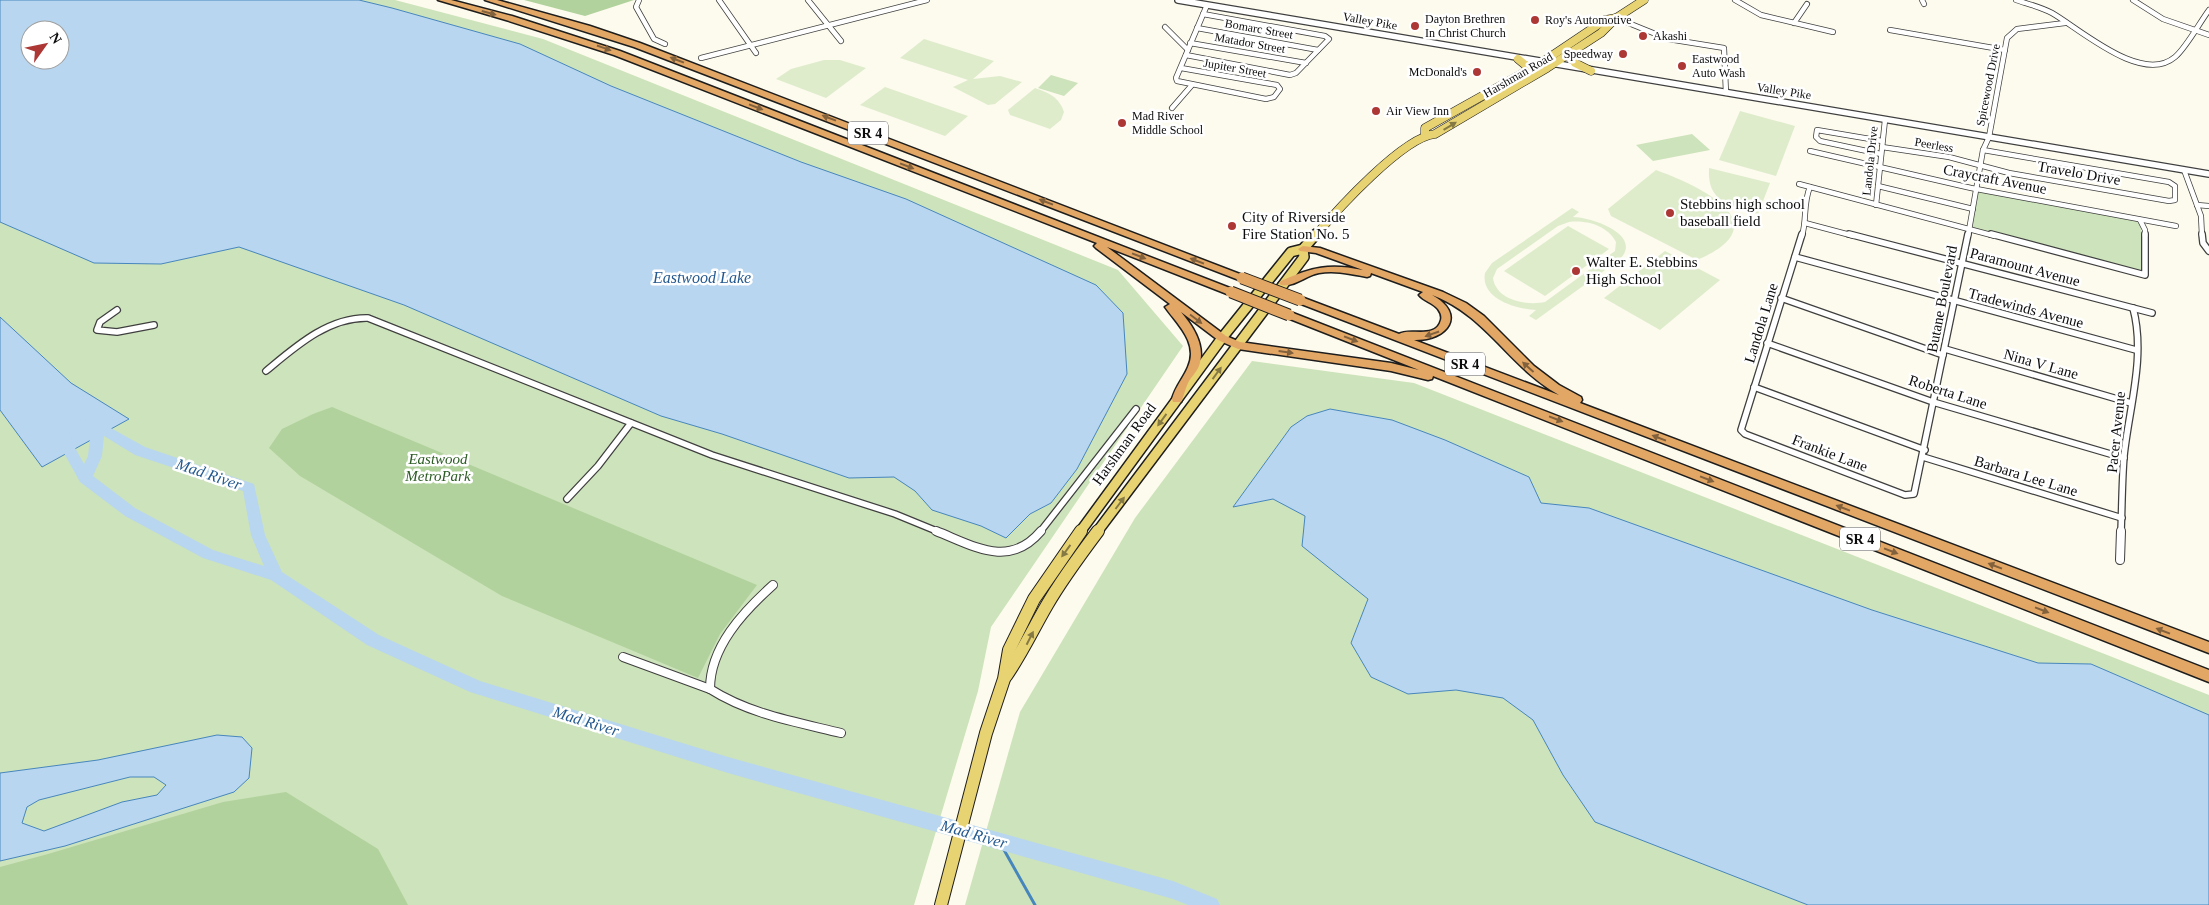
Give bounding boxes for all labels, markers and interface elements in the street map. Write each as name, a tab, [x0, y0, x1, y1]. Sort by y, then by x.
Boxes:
one-way arrow	[482, 9, 497, 17]
street label: Valley Pike	[1342, 9, 1398, 33]
place label: Dayton Brethren In Christ Church	[1425, 12, 1506, 40]
place label: Roy's Automotive	[1545, 13, 1632, 27]
marker: Roy's Automotive	[1529, 14, 1541, 26]
street label: Bomarc Street	[1224, 16, 1295, 42]
north arrow	[20, 20, 70, 70]
marker: Dayton Brethren In Christ Church	[1409, 20, 1421, 32]
place label: Akashi	[1653, 29, 1688, 43]
text: N	[46, 30, 65, 47]
street label: Matador Street	[1214, 30, 1287, 56]
marker: Akashi	[1637, 30, 1649, 42]
street label: Spicewood Drive	[1973, 43, 2003, 127]
one-way arrow	[597, 45, 612, 53]
place label: Speedway	[1564, 47, 1613, 61]
marker: Speedway	[1617, 48, 1629, 60]
street label: Harshman Road	[1481, 50, 1555, 100]
place label: Eastwood Auto Wash	[1692, 52, 1745, 80]
one-way arrow	[669, 56, 684, 64]
street label: Jupiter Street	[1202, 56, 1268, 81]
marker: Eastwood Auto Wash	[1676, 60, 1688, 72]
place label: McDonald's	[1409, 65, 1467, 79]
marker: McDonald's	[1471, 66, 1483, 78]
street label: Valley Pike	[1756, 80, 1812, 102]
one-way arrow	[748, 104, 763, 111]
place label: Air View Inn	[1386, 104, 1449, 118]
marker: Air View Inn	[1370, 105, 1382, 117]
place label: Mad River Middle School	[1132, 109, 1204, 137]
one-way arrow	[821, 114, 836, 122]
marker: Mad River Middle School	[1116, 117, 1128, 129]
one-way arrow	[1443, 121, 1456, 130]
road number: SR 4	[848, 122, 888, 144]
street label: Landola Drive	[1859, 126, 1881, 196]
street label: Peerless	[1913, 135, 1955, 155]
street label: Travelo Drive	[2036, 158, 2122, 188]
street label: Craycraft Avenue	[1942, 161, 2048, 197]
one-way arrow	[900, 162, 915, 170]
place label: Stebbins high school baseball field	[1680, 196, 1805, 229]
one-way arrow	[1038, 198, 1053, 205]
marker: Stebbins high school baseball field	[1664, 207, 1676, 219]
place label: City of Riverside Fire Station No. 5	[1242, 209, 1350, 242]
marker: City of Riverside Fire Station No. 5	[1226, 220, 1238, 232]
street label: Butane Boulevard	[1924, 244, 1960, 354]
street label: Paramount Avenue	[1968, 245, 2082, 289]
one-way arrow	[1132, 252, 1147, 260]
place label: Walter E. Stebbins High School	[1586, 254, 1698, 287]
one-way arrow	[1190, 256, 1204, 264]
marker: Walter E. Stebbins High School	[1570, 265, 1582, 277]
water label: Eastwood Lake	[652, 269, 751, 286]
street label: Landola Lane	[1741, 281, 1781, 365]
street label: Tradewinds Avenue	[1967, 285, 2086, 331]
one-way arrow	[1189, 313, 1202, 324]
one-way arrow	[1424, 331, 1439, 338]
one-way arrow	[1343, 336, 1358, 343]
street label: Nina V Lane	[2002, 346, 2081, 382]
one-way arrow	[1278, 348, 1294, 356]
road number: SR 4	[1445, 352, 1485, 376]
one-way arrow	[1521, 361, 1534, 372]
one-way arrow	[1212, 366, 1222, 380]
street label: Roberta Lane	[1907, 372, 1989, 412]
street label: Pacer Avenue	[2104, 390, 2128, 474]
street label: Harshman Road	[1089, 400, 1159, 488]
one-way arrow	[1157, 413, 1167, 427]
one-way arrow	[1549, 416, 1563, 424]
street label: Frankie Lane	[1790, 431, 1870, 475]
one-way arrow	[1651, 434, 1666, 442]
park label: Eastwood MetroPark	[404, 451, 471, 484]
street label: Barbara Lee Lane	[1972, 453, 2080, 499]
water label: Mad River	[173, 455, 245, 493]
one-way arrow	[1700, 476, 1715, 483]
one-way arrow	[1114, 497, 1125, 510]
one-way arrow	[1836, 504, 1851, 512]
road number: SR 4	[1840, 528, 1880, 550]
one-way arrow	[1061, 544, 1071, 558]
one-way arrow	[1884, 547, 1899, 555]
one-way arrow	[1988, 562, 2002, 570]
one-way arrow	[2035, 607, 2050, 615]
one-way arrow	[2156, 627, 2171, 634]
one-way arrow	[1026, 631, 1034, 645]
water label: Mad River	[550, 703, 622, 739]
water label: Mad River	[938, 816, 1010, 852]

